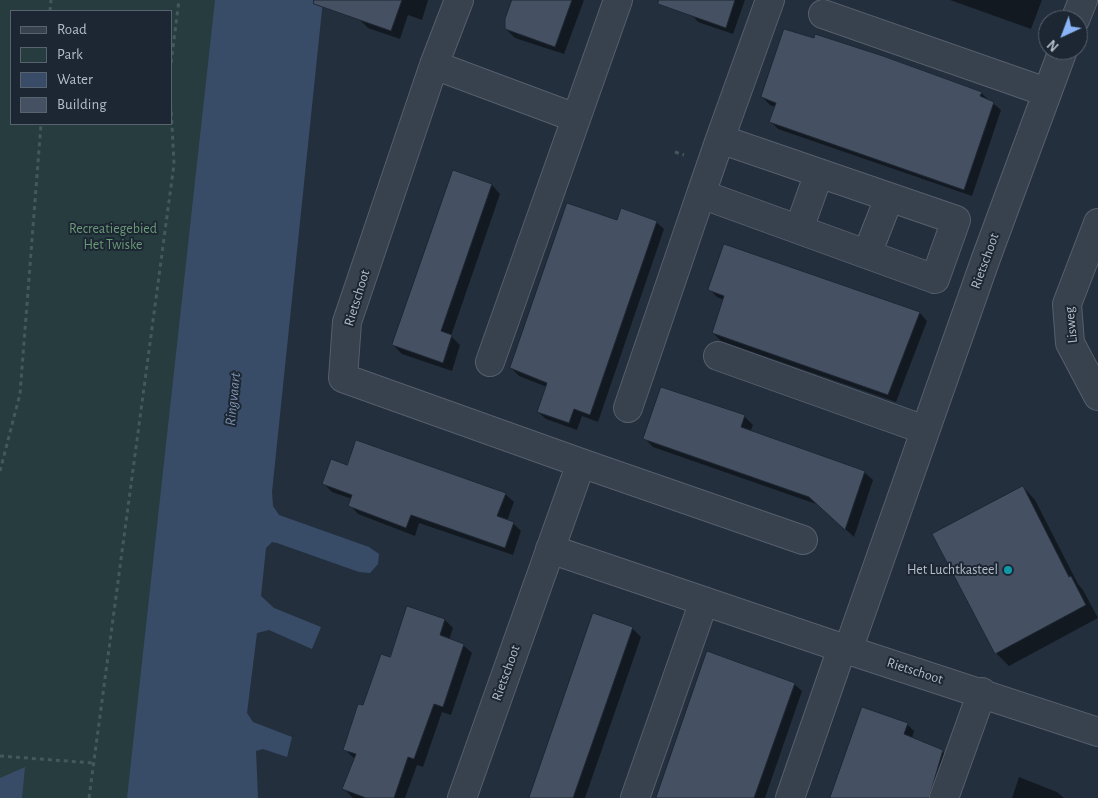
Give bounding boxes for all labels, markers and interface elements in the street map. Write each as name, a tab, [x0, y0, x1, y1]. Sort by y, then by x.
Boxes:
legend	[10, 10, 172, 125]
north arrow	[1038, 10, 1088, 60]
text: Road	[57, 22, 87, 37]
text: N	[1045, 37, 1062, 54]
text: Park	[57, 47, 83, 62]
text: Water	[57, 72, 93, 87]
text: Building	[57, 97, 107, 112]
park label: Recreatiegebied Het Twiske	[69, 221, 157, 253]
street label: Rietschoot	[967, 231, 1003, 291]
street label: Rietschoot	[340, 268, 374, 328]
street label: Lisweg	[1061, 306, 1081, 344]
water label: Ringvaart	[221, 371, 245, 427]
place label: Het Luchtkasteel	[907, 562, 998, 578]
marker: Het Luchtkasteel	[1002, 564, 1014, 576]
street label: Rietschoot	[488, 643, 524, 703]
street label: Rietschoot	[885, 654, 945, 688]

